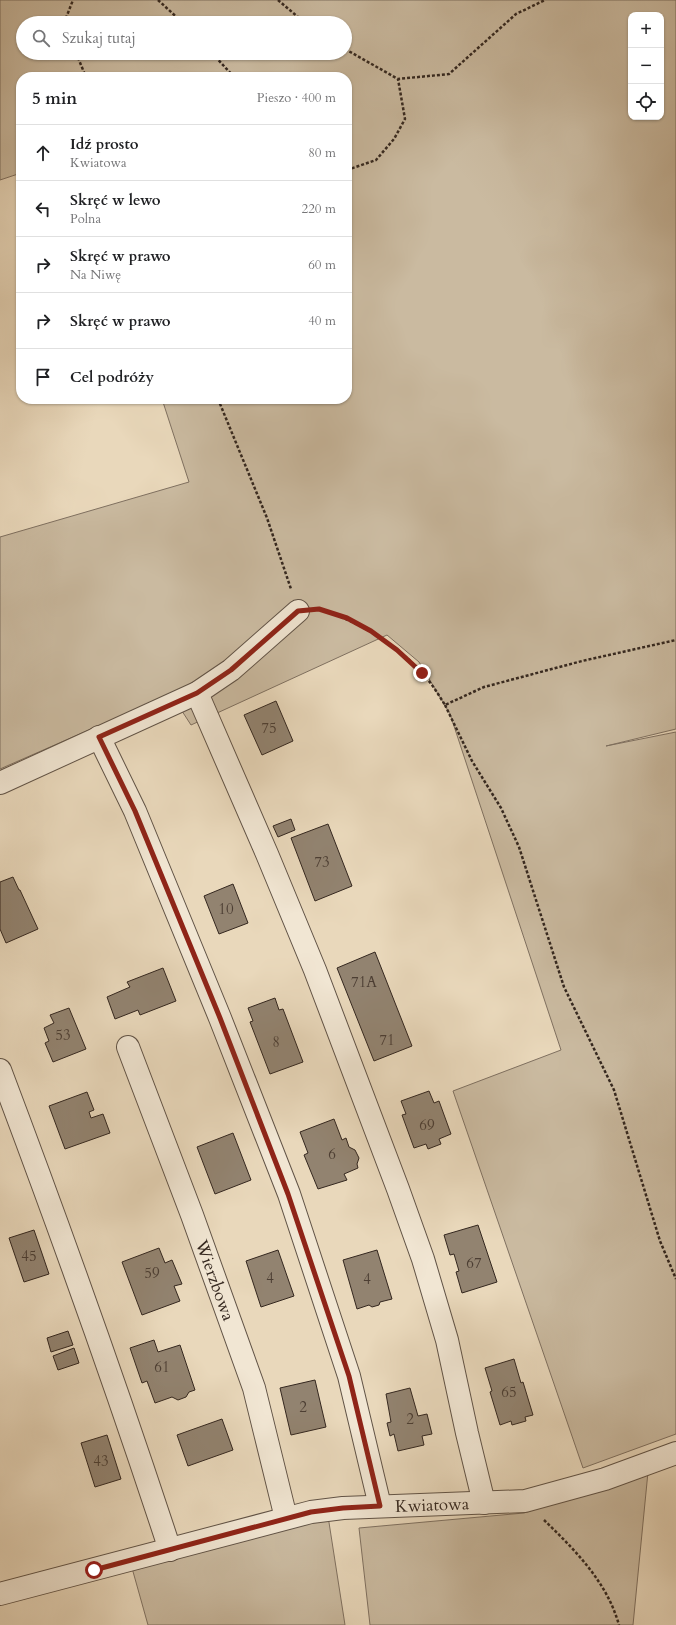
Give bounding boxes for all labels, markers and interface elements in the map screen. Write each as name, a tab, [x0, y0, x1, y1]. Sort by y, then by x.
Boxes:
map controls	[628, 12, 664, 120]
button: +	[628, 12, 664, 48]
search box	[16, 16, 352, 60]
icon: search	[30, 27, 52, 49]
text: Szukaj tutaj	[62, 28, 136, 48]
button: −	[628, 48, 664, 84]
button: locate	[628, 84, 664, 120]
text: 5 min	[32, 87, 77, 110]
text: Pieszo · 400 m	[257, 89, 336, 107]
text: Idź prosto	[70, 134, 138, 154]
icon: ahead	[32, 142, 54, 164]
text: 80 m	[308, 144, 336, 162]
text: Kwiatowa	[70, 154, 127, 172]
text: Skręć w lewo	[70, 190, 160, 210]
icon: left	[32, 198, 54, 220]
text: 220 m	[302, 200, 336, 218]
text: Polna	[70, 210, 101, 228]
text: Skręć w prawo	[70, 246, 171, 266]
icon: right	[32, 254, 54, 276]
text: 60 m	[308, 256, 336, 274]
text: Na Niwę	[70, 266, 121, 284]
icon: right	[32, 310, 54, 332]
text: Skręć w prawo	[70, 311, 171, 331]
text: 40 m	[308, 312, 336, 330]
icon: arrive	[32, 366, 54, 388]
text: Cel podróży	[70, 367, 154, 387]
route end	[413, 664, 431, 682]
house number: 75	[261, 718, 277, 738]
house number: 73	[314, 852, 330, 872]
house number: 10	[218, 899, 234, 919]
house number: 71A	[351, 972, 377, 992]
house number: 53	[55, 1025, 71, 1045]
house number: 71	[379, 1030, 395, 1050]
house number: 8	[272, 1032, 280, 1052]
house number: 69	[419, 1115, 435, 1135]
house number: 6	[328, 1144, 336, 1164]
street label: Wierzbowa	[190, 1236, 241, 1324]
house number: 45	[21, 1246, 37, 1266]
house number: 67	[466, 1253, 482, 1273]
house number: 59	[144, 1263, 160, 1283]
house number: 4	[266, 1268, 274, 1288]
house number: 4	[363, 1269, 371, 1289]
house number: 61	[154, 1357, 170, 1377]
house number: 65	[501, 1382, 517, 1402]
house number: 2	[299, 1397, 307, 1417]
house number: 2	[406, 1409, 414, 1429]
house number: 43	[93, 1451, 109, 1471]
street label: Kwiatowa	[395, 1492, 470, 1517]
route start	[85, 1561, 103, 1579]

